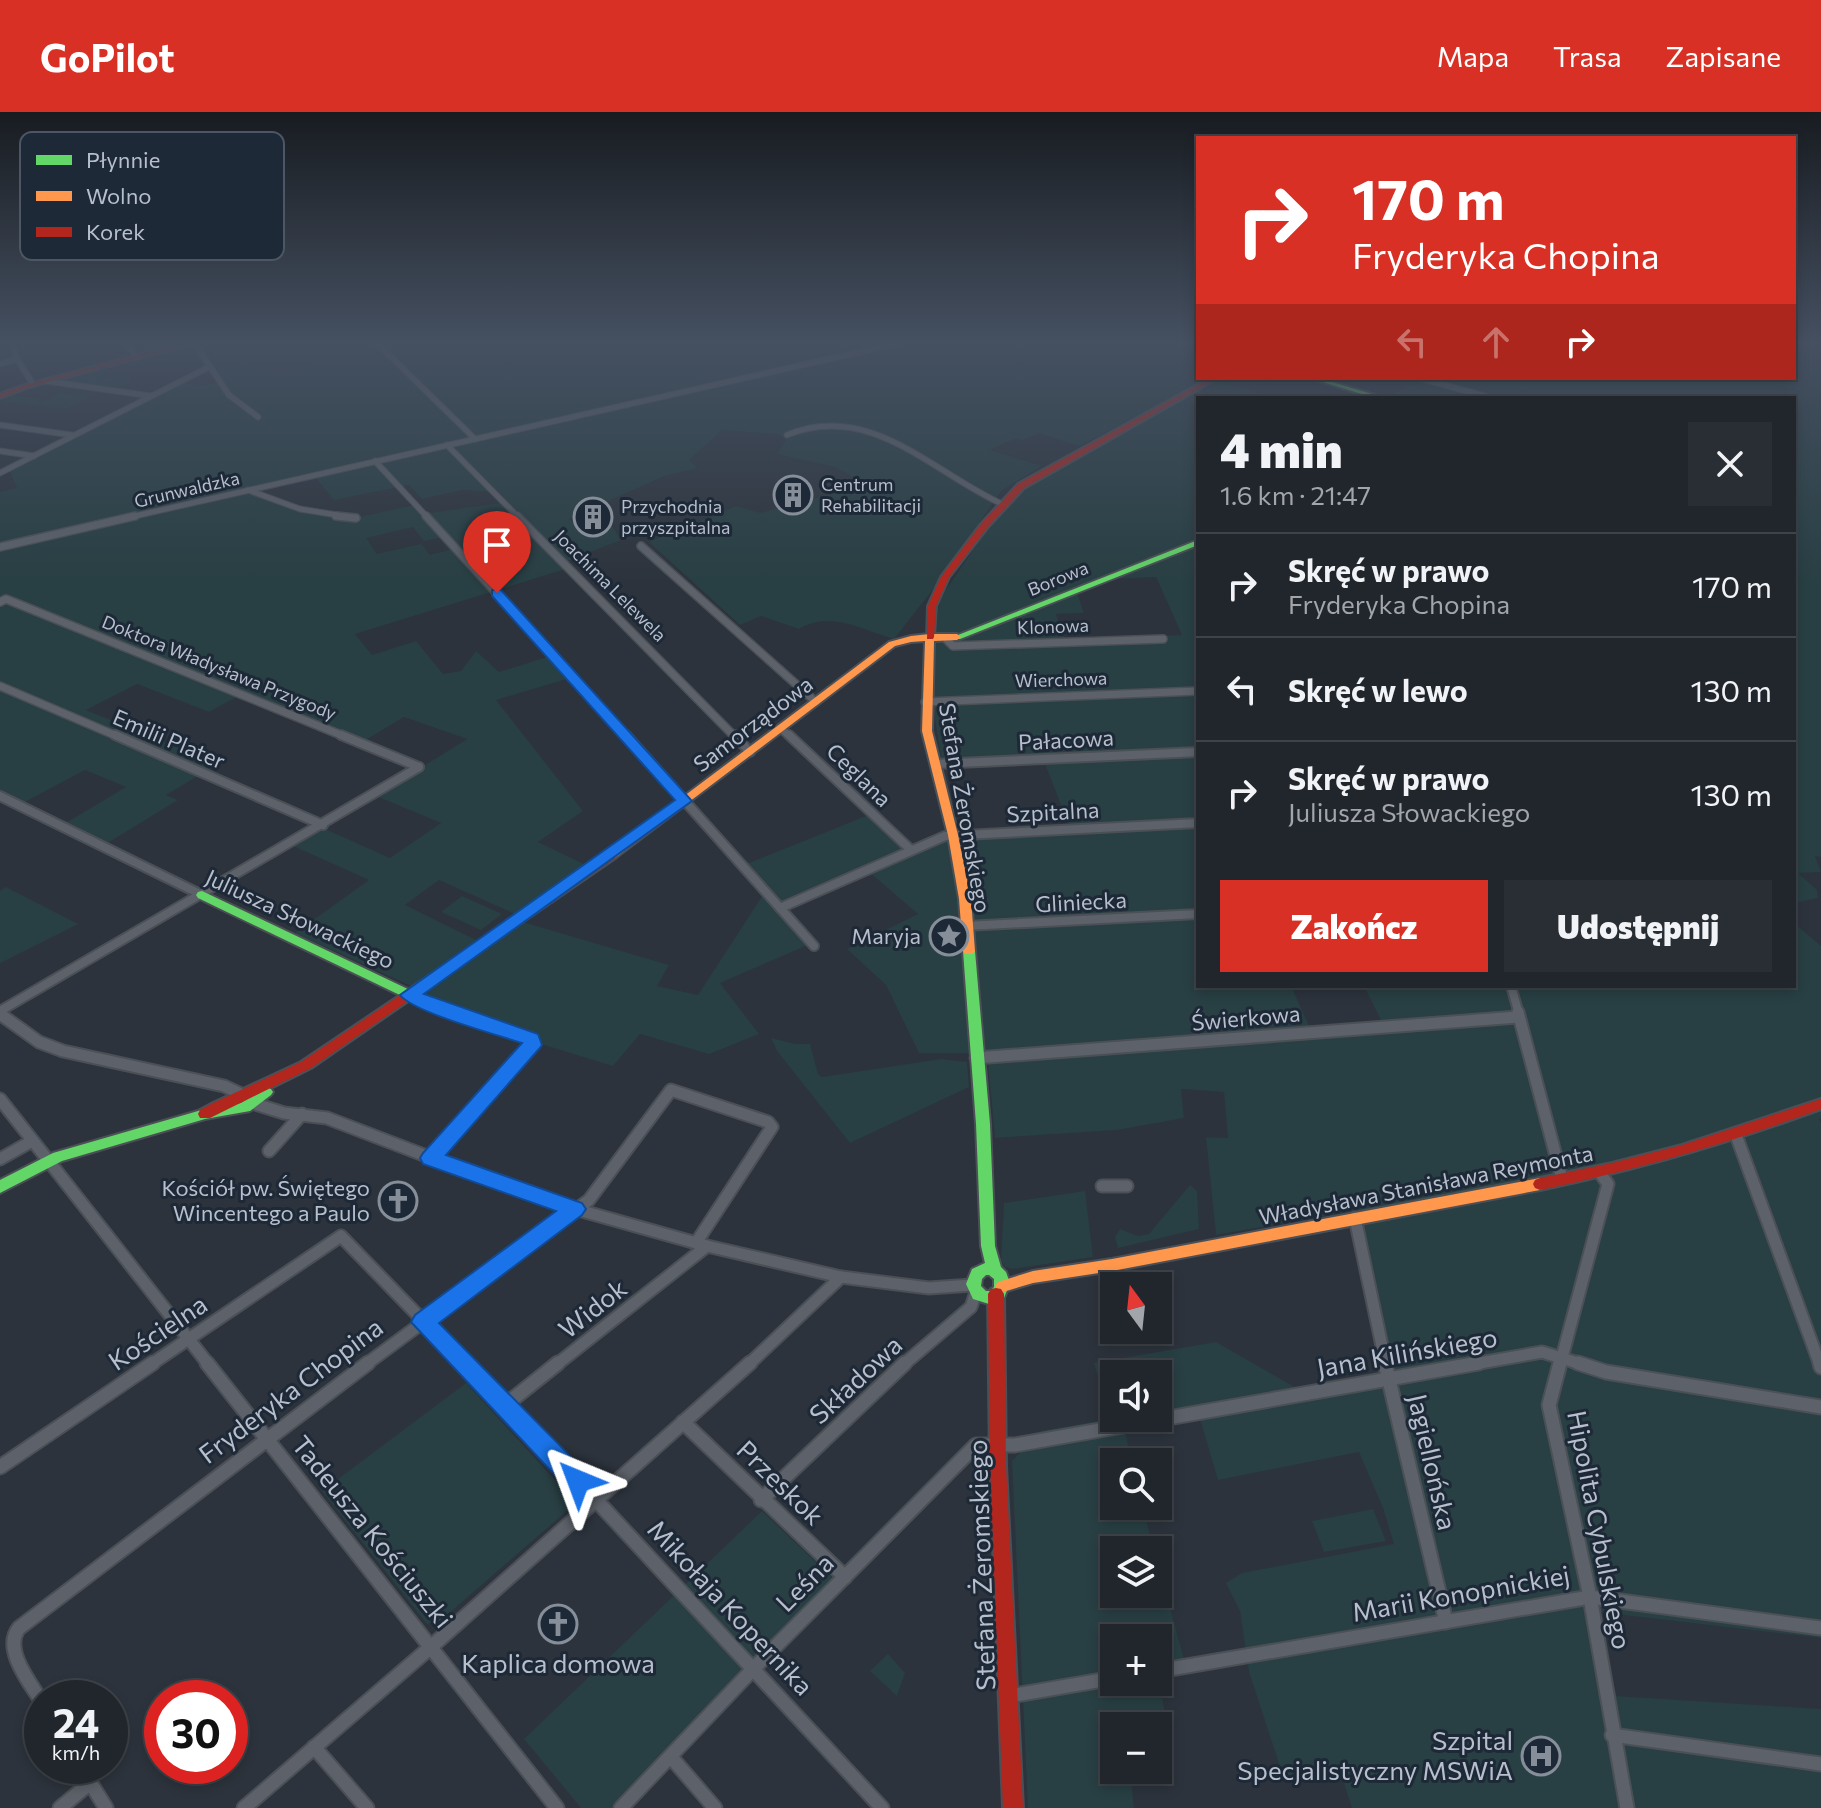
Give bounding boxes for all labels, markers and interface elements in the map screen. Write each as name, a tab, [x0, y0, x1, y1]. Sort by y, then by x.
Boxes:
text: GoPilot	[40, 33, 175, 80]
text: Mapa	[1437, 39, 1509, 73]
text: Trasa	[1553, 39, 1622, 73]
text: Zapisane	[1666, 39, 1781, 73]
legend	[20, 132, 284, 260]
text: Płynnie	[86, 146, 160, 173]
text: 170 m	[1352, 163, 1505, 232]
icon: right	[1220, 168, 1324, 272]
text: Wolno	[86, 182, 151, 209]
text: Korek	[86, 218, 145, 245]
text: Fryderyka Chopina	[1352, 232, 1660, 276]
icon: left	[1390, 320, 1434, 364]
icon: ahead	[1474, 320, 1518, 364]
icon: right	[1558, 320, 1602, 364]
text: 4 min	[1220, 419, 1343, 478]
button: close	[1688, 422, 1772, 506]
street label: Grunwaldzka	[132, 466, 242, 512]
place label: Centrum Rehabilitacji	[821, 473, 921, 516]
building icon: Centrum Rehabilitacji	[772, 474, 814, 516]
text: 1.6 km · 21:47	[1220, 479, 1371, 510]
place label: Przychodnia przyszpitalna	[621, 495, 731, 538]
building icon: Przychodnia przyszpitalna	[572, 496, 614, 538]
pin	[463, 511, 531, 593]
icon: arrive	[475, 523, 519, 567]
street label: Joachima Lelewela	[550, 525, 671, 646]
text: Skręć w prawo	[1288, 551, 1489, 588]
street label: Borowa	[1024, 556, 1091, 600]
icon: right	[1220, 563, 1264, 607]
text: 170 m	[1692, 567, 1772, 604]
text: Fryderyka Chopina	[1288, 588, 1510, 619]
street label: Doktora Władysława Przygody	[99, 610, 340, 724]
street label: Klonowa	[1017, 614, 1089, 638]
street label: Wierchowa	[1014, 666, 1108, 692]
icon: left	[1220, 667, 1264, 711]
street label: Samorządowa	[688, 670, 818, 777]
text: Skręć w lewo	[1288, 671, 1468, 708]
text: 130 m	[1691, 671, 1772, 708]
street label: Stefana Żeromskiego	[934, 701, 997, 915]
street label: Emilii Plater	[109, 703, 230, 774]
street label: Pałacowa	[1017, 724, 1115, 755]
street label: Ceglana	[821, 737, 897, 812]
text: Skręć w prawo	[1288, 759, 1489, 796]
icon: right	[1220, 771, 1264, 815]
text: 130 m	[1691, 775, 1772, 812]
street label: Szpitalna	[1006, 796, 1100, 827]
text: Juliusza Słowackiego	[1288, 796, 1530, 827]
street label: Juliusza Słowackiego	[202, 863, 399, 974]
button: Zakończ	[1220, 880, 1488, 972]
button: Udostępnij	[1504, 880, 1772, 972]
street label: Gliniecka	[1035, 886, 1127, 917]
place icon: Maryja	[928, 915, 970, 957]
place label: Maryja	[851, 922, 921, 949]
street label: Świerkowa	[1190, 999, 1301, 1036]
street label: Władysława Stanisława Reymonta	[1257, 1139, 1595, 1230]
place label: Kościół pw. Świętego Wincentego a Paulo	[161, 1174, 370, 1226]
church icon: Kościół pw. Świętego Wincentego a Paulo	[377, 1180, 419, 1222]
street label: Widok	[552, 1272, 632, 1344]
north arrow	[1100, 1272, 1172, 1344]
map controls	[1100, 1272, 1172, 1784]
street label: Kościelna	[102, 1288, 212, 1376]
street label: Fryderyka Chopina	[192, 1311, 388, 1469]
street label: Jana Kilińskiego	[1314, 1320, 1499, 1383]
street label: Składowa	[802, 1328, 908, 1429]
button: sound	[1100, 1360, 1172, 1432]
street label: Jagiellońska	[1403, 1391, 1464, 1533]
street label: Hipolita Cybulskiego	[1562, 1408, 1639, 1652]
street label: Tadeusza Kościuszki	[286, 1429, 460, 1633]
street label: Przeskok	[731, 1433, 831, 1531]
position arrow	[536, 1439, 620, 1523]
street label: Stefana Żeromskiego	[961, 1439, 1000, 1691]
button: search	[1100, 1448, 1172, 1520]
street label: Mikołaja Kopernika	[642, 1513, 820, 1701]
button: layers	[1100, 1536, 1172, 1608]
street label: Leśna	[769, 1547, 839, 1617]
street label: Marii Konopnickiej	[1350, 1558, 1572, 1627]
church icon: Kaplica domowa	[537, 1603, 579, 1645]
button: +	[1100, 1624, 1172, 1696]
place label: Kaplica domowa	[461, 1647, 655, 1678]
speed limit sign: 30	[144, 1680, 248, 1784]
text: 24	[53, 1697, 99, 1746]
button: −	[1100, 1712, 1172, 1784]
place label: Szpital Specjalistyczny MSWiA	[1237, 1724, 1513, 1785]
hospital icon: Szpital Specjalistyczny MSWiA	[1520, 1735, 1562, 1777]
text: km/h	[52, 1740, 100, 1764]

